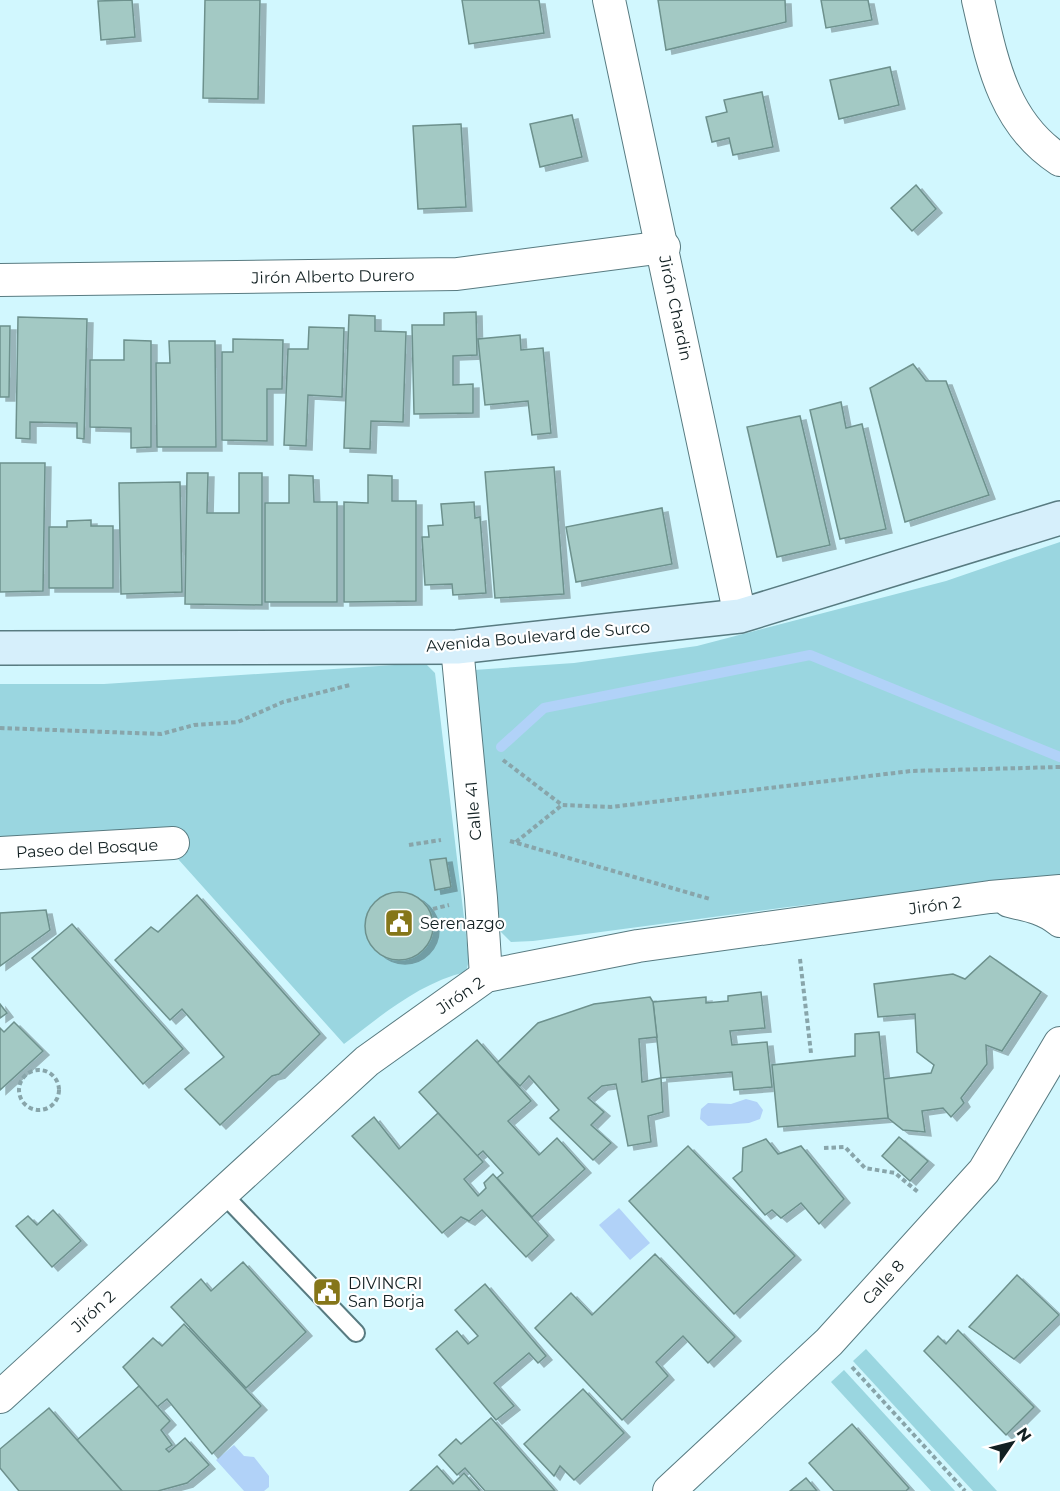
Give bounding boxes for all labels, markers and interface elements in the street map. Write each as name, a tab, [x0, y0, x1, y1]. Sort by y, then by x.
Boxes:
street label: Jirón Chardin	[655, 253, 696, 363]
street label: Jirón Alberto Durero	[250, 266, 415, 287]
street label: Avenida Boulevard de Surco	[425, 617, 651, 656]
street label: Calle 41	[461, 781, 486, 841]
street label: Paseo del Bosque	[15, 835, 159, 862]
street label: Jirón 2	[907, 892, 962, 919]
public building icon: Serenazgo	[383, 907, 415, 939]
place label: Serenazgo	[420, 914, 505, 933]
street label: Jirón 2	[432, 973, 487, 1019]
street label: Calle 8	[858, 1256, 908, 1309]
place label: DIVINCRI San Borja	[348, 1274, 425, 1311]
public building icon: DIVINCRI San Borja	[311, 1276, 343, 1308]
street label: Jirón 2	[67, 1286, 119, 1337]
north arrow	[982, 1413, 1042, 1473]
text: N	[1012, 1424, 1035, 1445]

